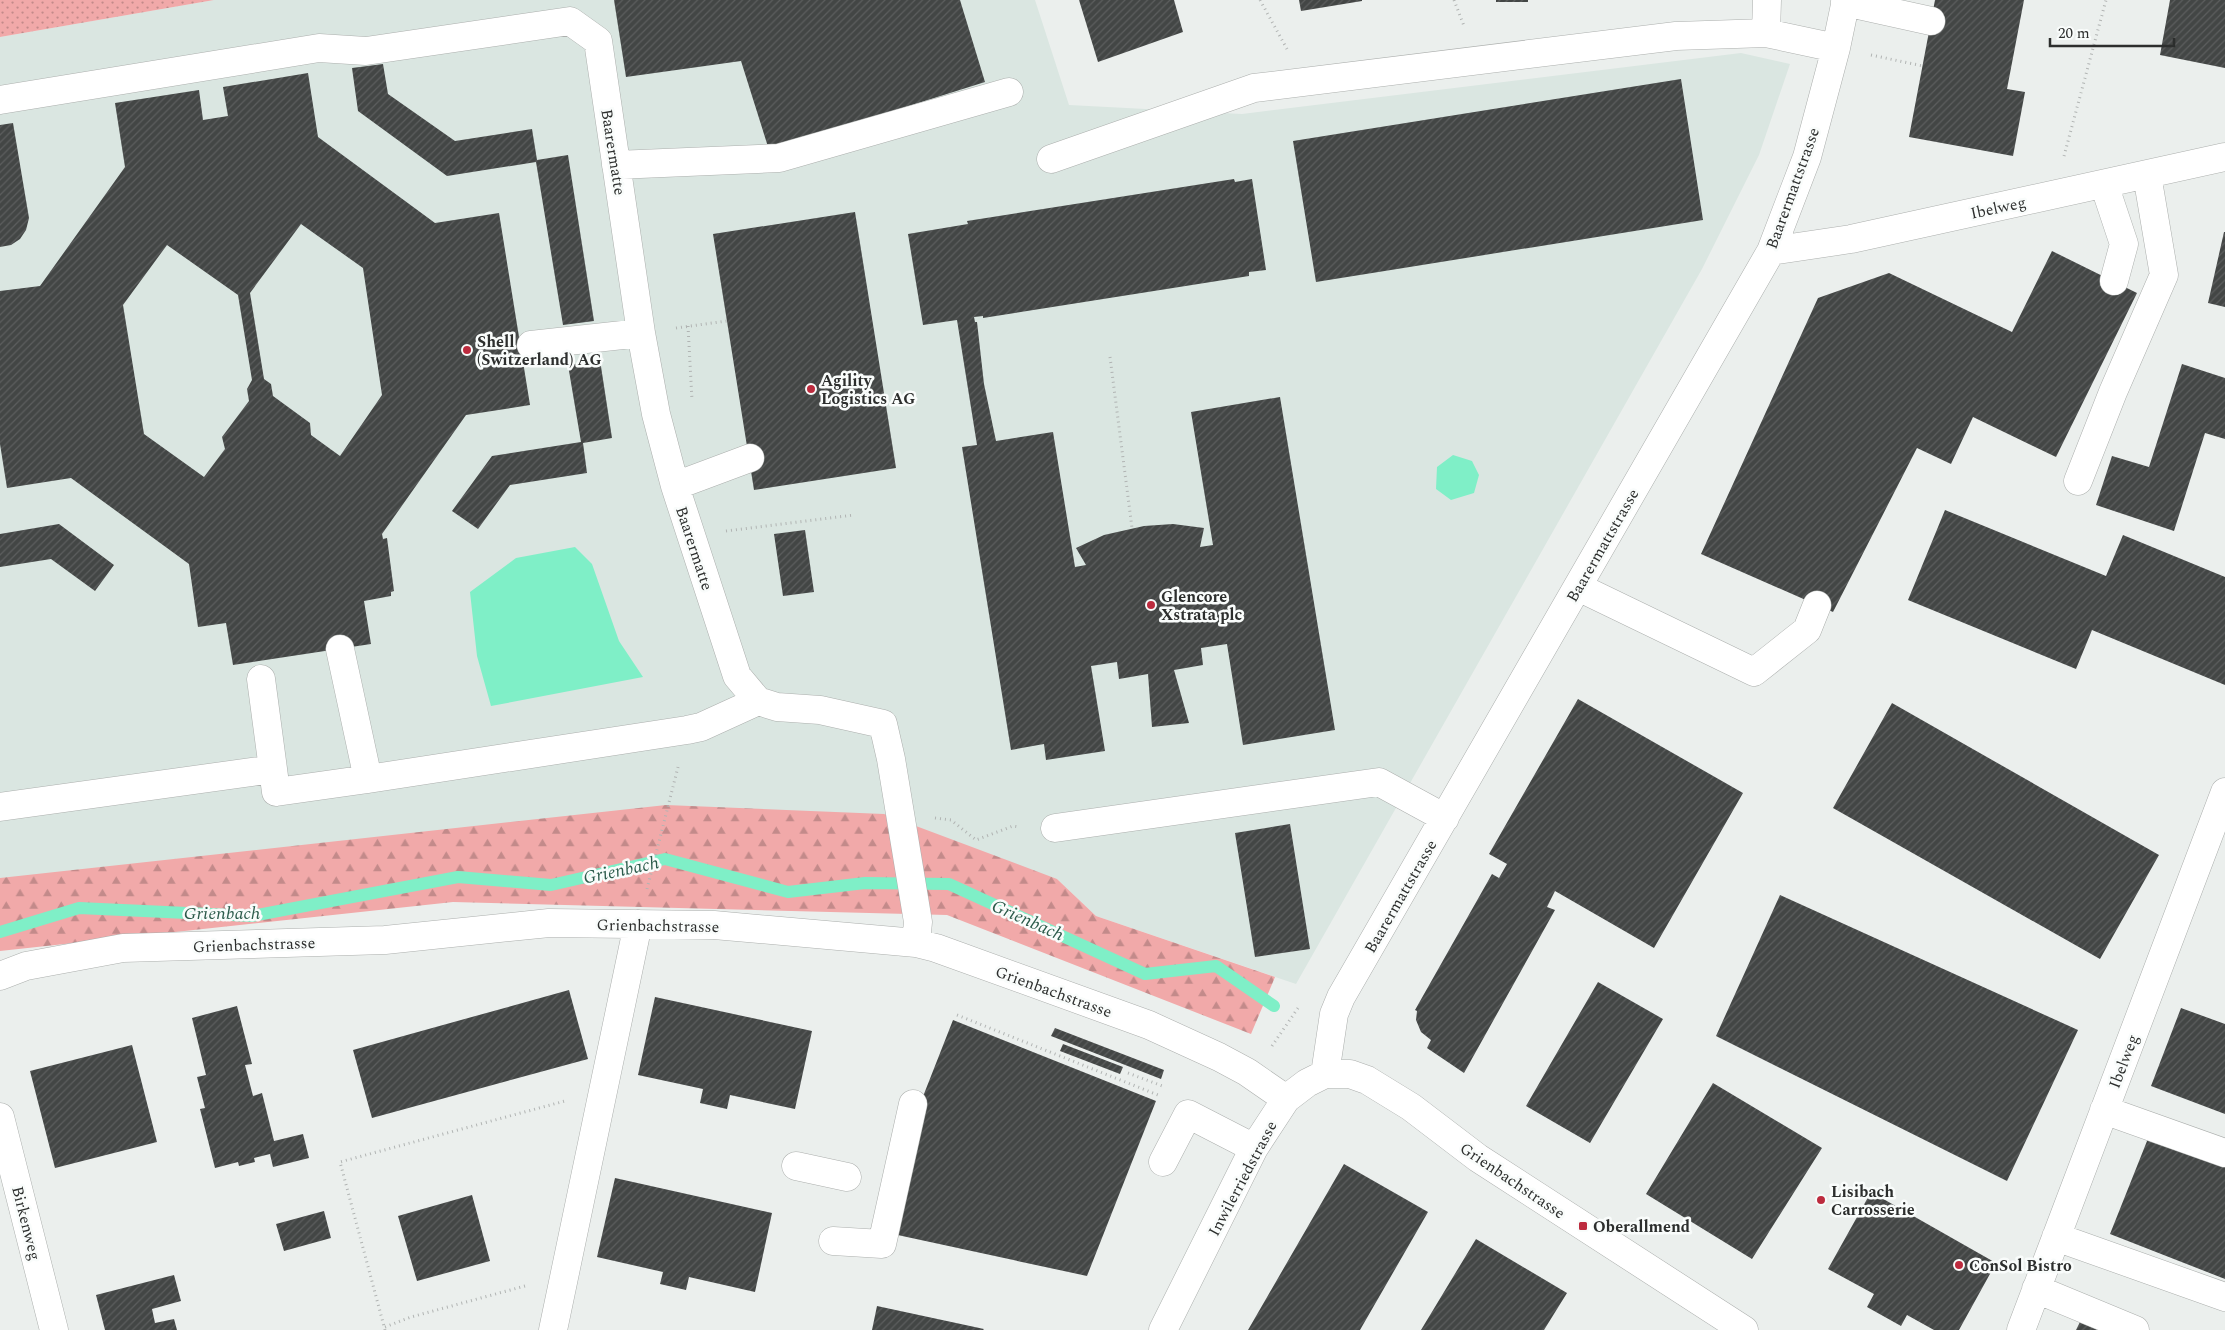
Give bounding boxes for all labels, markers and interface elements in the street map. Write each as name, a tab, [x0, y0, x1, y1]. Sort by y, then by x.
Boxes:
scale bar	[2050, 15, 2174, 47]
text: 20 m	[2058, 22, 2090, 45]
street label: Baarermatte	[594, 107, 632, 197]
street label: Baarermattstrasse	[1760, 124, 1826, 252]
street label: Ibelweg	[1968, 190, 2028, 226]
place label: Shell (Switzerland) AG	[477, 330, 601, 372]
marker: Shell (Switzerland) AG	[461, 344, 473, 356]
place label: Agility Logistics AG	[821, 369, 915, 411]
marker: Agility Logistics AG	[805, 383, 817, 395]
street label: Baarermattstrasse	[1561, 484, 1645, 607]
street label: Baarermatte	[669, 503, 719, 593]
place label: Glencore Xstrata plc	[1161, 585, 1243, 627]
marker: Glencore Xstrata plc	[1145, 599, 1157, 611]
street label: Baarermattstrasse	[1359, 835, 1443, 958]
water label: Grienbach	[581, 849, 661, 892]
water label: Grienbach	[987, 893, 1068, 948]
water label: Grienbach	[184, 900, 260, 927]
street label: Grienbachstrasse	[596, 913, 720, 939]
street label: Grienbachstrasse	[192, 931, 316, 959]
street label: Grienbachstrasse	[992, 960, 1115, 1024]
street label: Ibelweg	[2103, 1031, 2145, 1092]
street label: Inwilerriedstrasse	[1202, 1116, 1283, 1240]
street label: Grienbachstrasse	[1455, 1137, 1570, 1225]
place label: Lisibach Carrosserie	[1831, 1180, 1915, 1222]
street label: Birkenweg	[5, 1184, 47, 1263]
marker: Lisibach Carrosserie	[1815, 1194, 1827, 1206]
place label: Oberallmend	[1593, 1215, 1690, 1239]
marker: Oberallmend	[1577, 1220, 1589, 1232]
place label: ConSol Bistro	[1969, 1254, 2072, 1278]
marker: ConSol Bistro	[1953, 1259, 1965, 1271]

